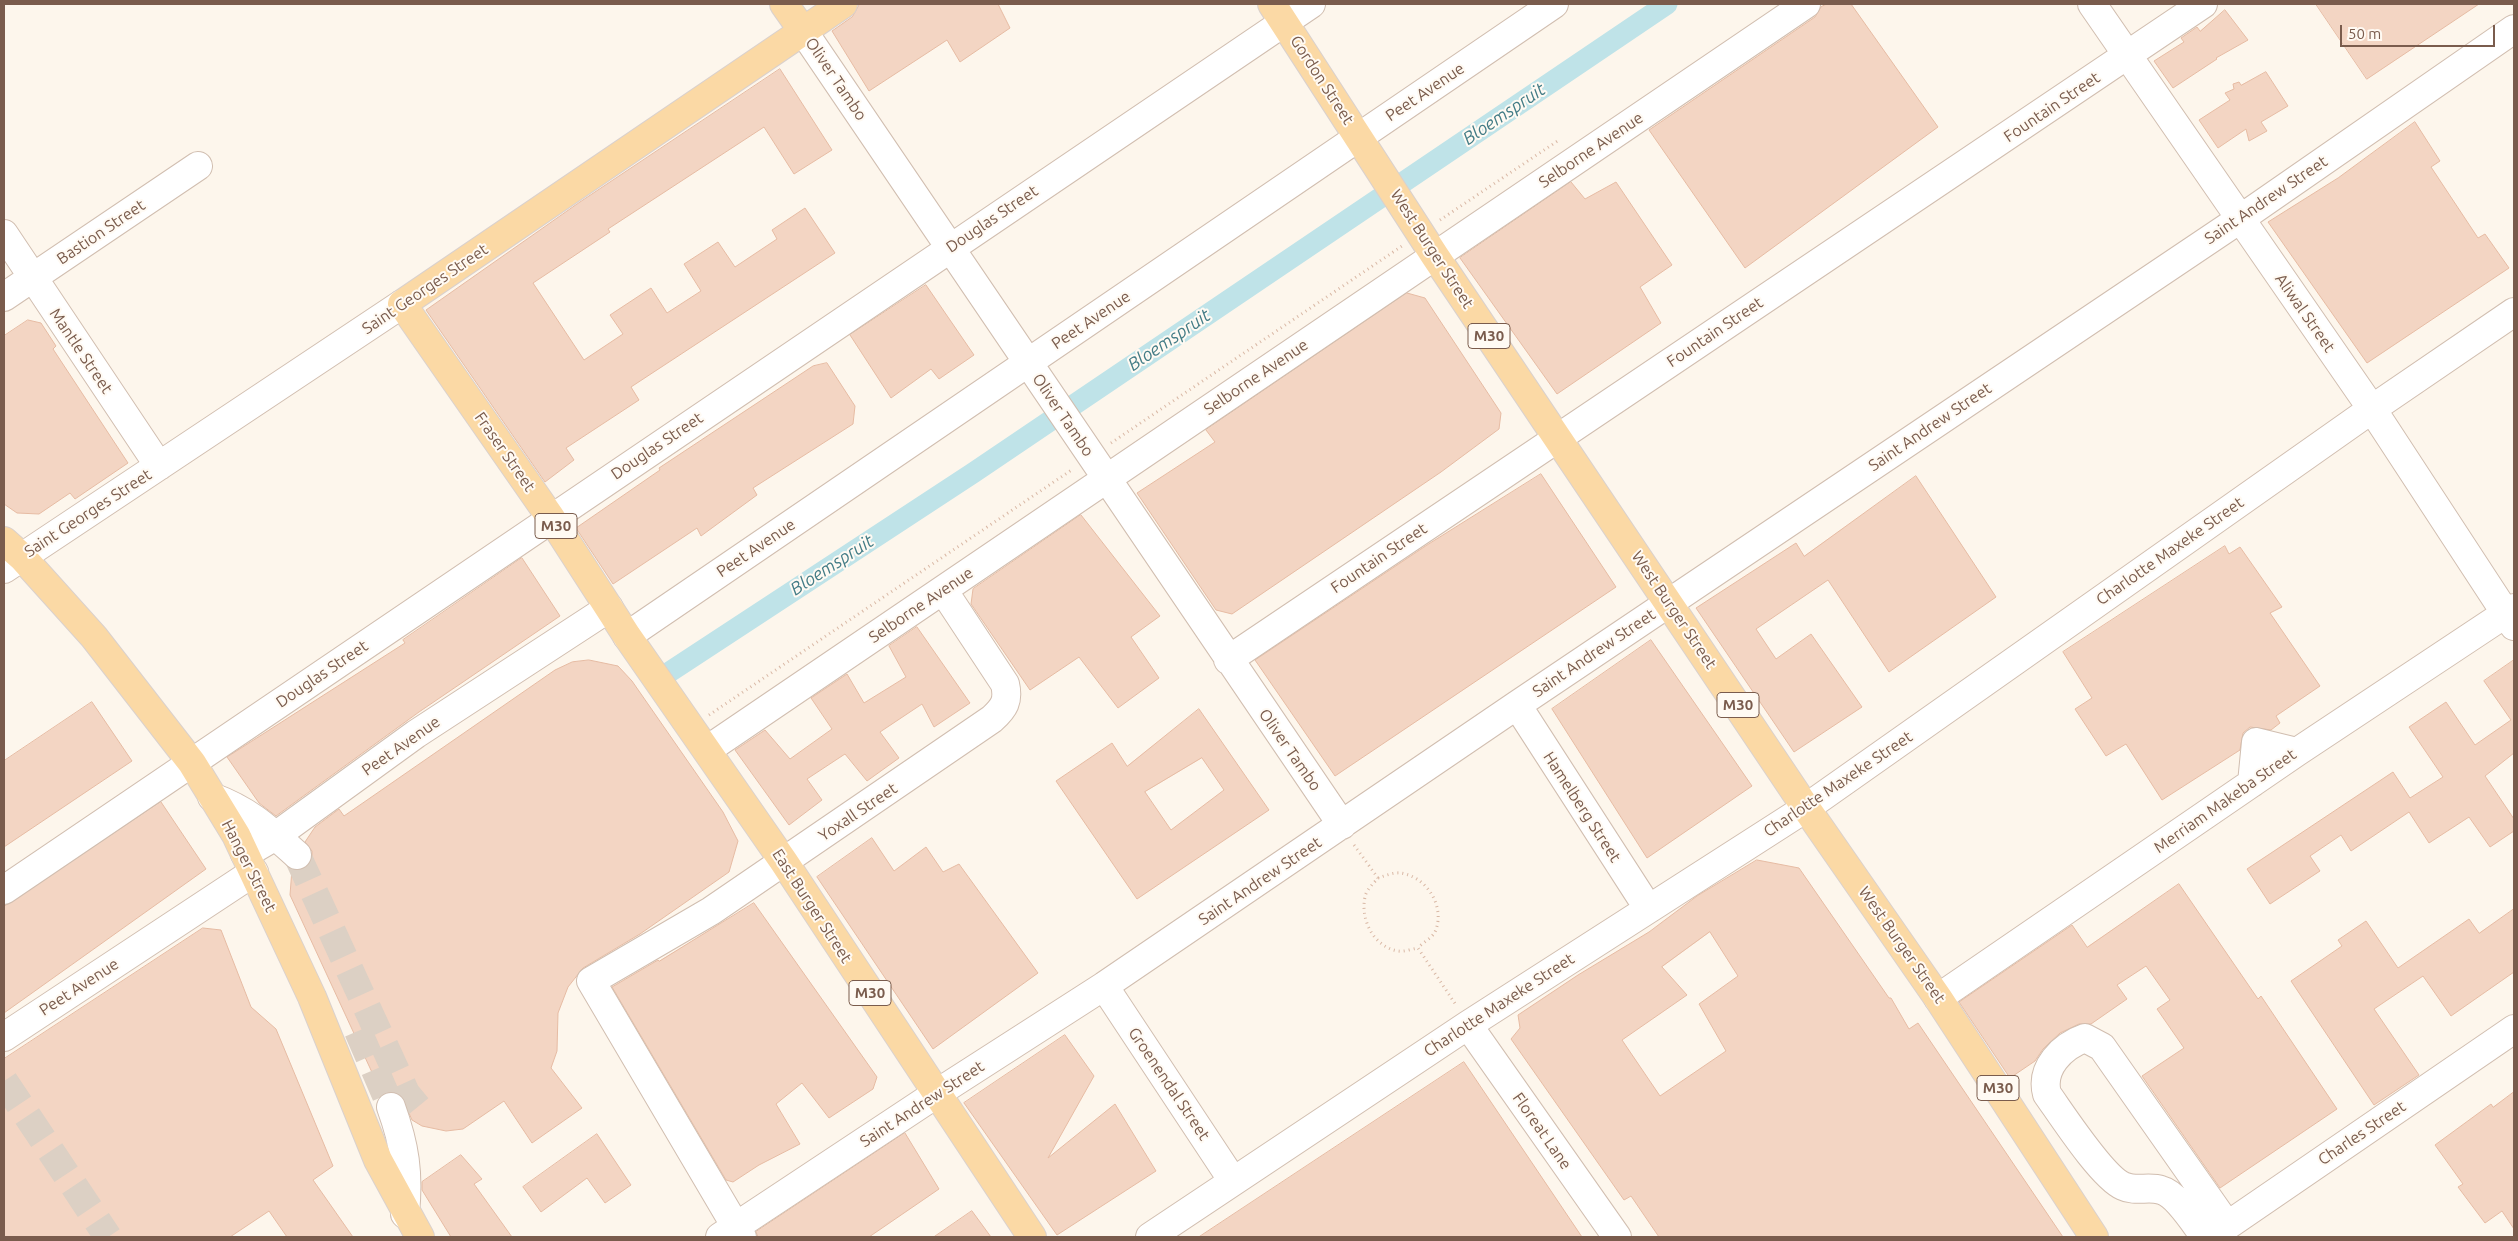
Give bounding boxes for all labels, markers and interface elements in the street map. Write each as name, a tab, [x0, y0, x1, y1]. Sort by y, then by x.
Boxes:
scale bar	[2343, 15, 2498, 47]
text: 50 m	[2348, 25, 2381, 42]
street label: Gordon Street	[1286, 32, 1358, 128]
street label: Oliver Tambo	[801, 34, 871, 124]
street label: Peet Avenue	[1382, 59, 1468, 125]
street label: Fountain Street	[2000, 68, 2104, 146]
water label: Bloemspruit	[1459, 78, 1549, 150]
street label: Selborne Avenue	[1535, 108, 1647, 192]
street label: Saint Andrew Street	[2201, 152, 2331, 248]
street label: Douglas Street	[942, 181, 1042, 257]
street label: West Burger Street	[1386, 186, 1478, 312]
street label: Bastion Street	[53, 195, 149, 269]
street label: Saint Georges Street	[358, 240, 492, 338]
street label: Aliwal Street	[2271, 270, 2339, 356]
street label: Peet Avenue	[1048, 287, 1134, 353]
street label: Fountain Street	[1663, 293, 1767, 371]
water label: Bloemspruit	[1124, 304, 1214, 376]
street label: Mantle Street	[45, 305, 117, 397]
road number: M30	[1468, 324, 1510, 348]
street label: Selborne Avenue	[1200, 335, 1312, 419]
street label: Oliver Tambo	[1028, 370, 1098, 460]
street label: Saint Andrew Street	[1865, 379, 1995, 475]
street label: Douglas Street	[607, 408, 707, 484]
street label: Fraser Street	[471, 409, 539, 495]
street label: Saint Georges Street	[21, 465, 155, 561]
street label: Charlotte Maxeke Street	[2093, 493, 2247, 609]
road number: M30	[535, 514, 577, 538]
street label: Peet Avenue	[713, 515, 799, 581]
street label: Fountain Street	[1327, 519, 1431, 597]
water label: Bloemspruit	[786, 530, 878, 600]
street label: West Burger Street	[1627, 547, 1721, 673]
street label: Selborne Avenue	[865, 563, 977, 647]
street label: Saint Andrew Street	[1529, 605, 1659, 701]
street label: Douglas Street	[272, 636, 372, 712]
road number: M30	[1717, 692, 1759, 718]
street label: Oliver Tambo	[1255, 705, 1325, 795]
street label: Peet Avenue	[358, 712, 444, 780]
street label: Charlotte Maxeke Street	[1760, 727, 1916, 841]
street label: Merriam Makeba Street	[2150, 745, 2300, 857]
street label: Hamelberg Street	[1539, 748, 1625, 866]
street label: Yoxall Street	[815, 779, 901, 845]
street label: Hanger Street	[218, 817, 280, 915]
street label: Saint Andrew Street	[1195, 833, 1325, 929]
street label: East Burger Street	[768, 845, 856, 967]
street label: West Burger Street	[1855, 883, 1949, 1007]
street label: Charlotte Maxeke Street	[1420, 949, 1578, 1061]
street label: Peet Avenue	[36, 954, 122, 1020]
road number: M30	[849, 980, 891, 1006]
street label: Groenendal Street	[1124, 1024, 1214, 1144]
street label: Saint Andrew Street	[856, 1057, 988, 1151]
road number: M30	[1977, 1076, 2019, 1100]
street label: Floreat Lane	[1509, 1089, 1575, 1173]
street label: Charles Street	[2315, 1097, 2409, 1169]

